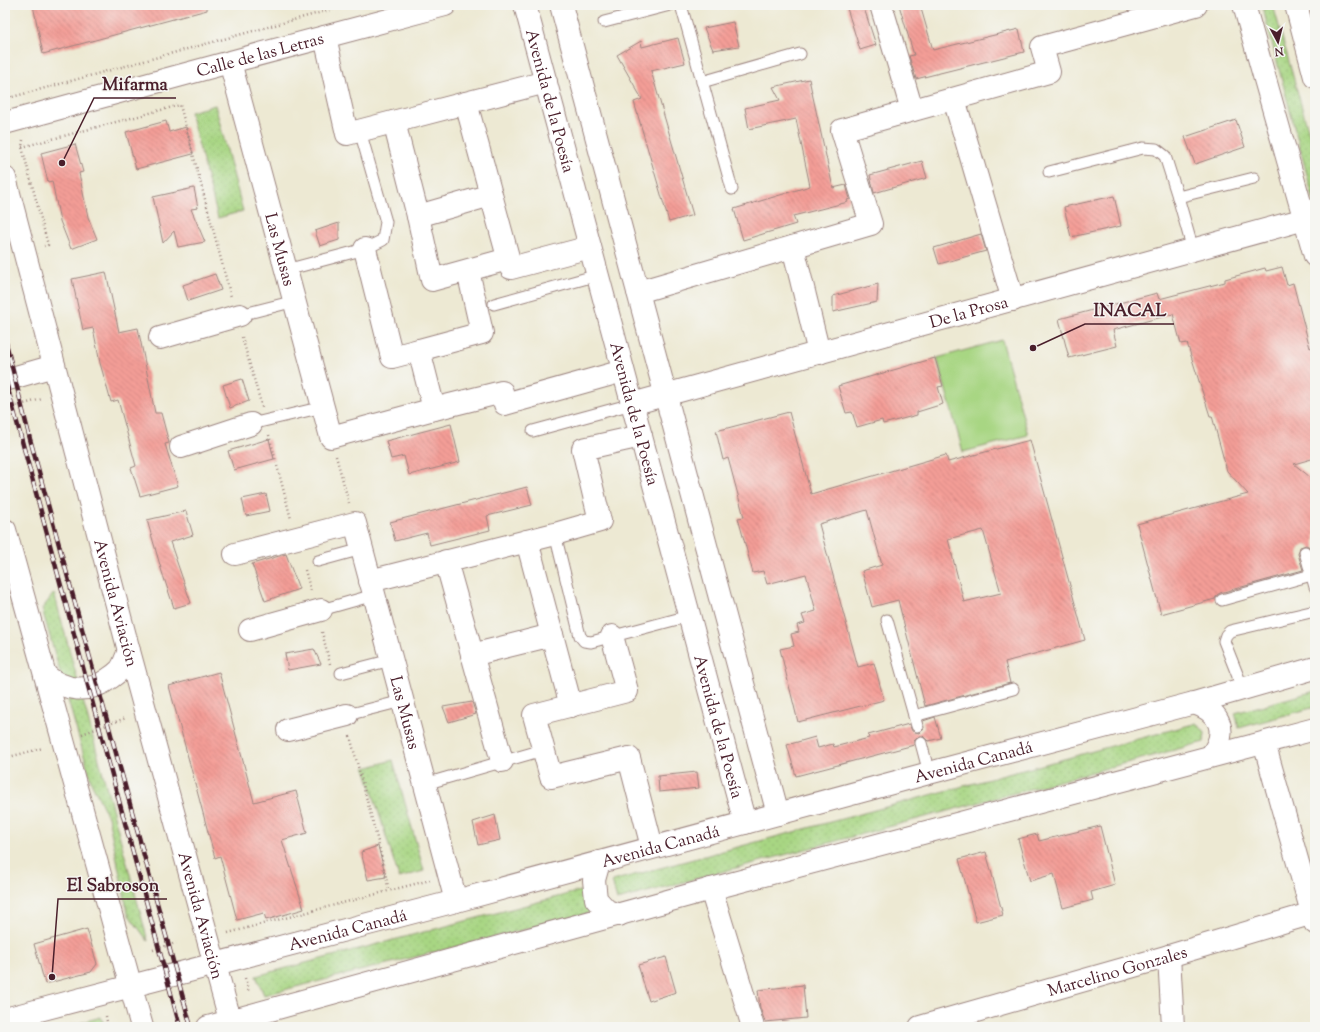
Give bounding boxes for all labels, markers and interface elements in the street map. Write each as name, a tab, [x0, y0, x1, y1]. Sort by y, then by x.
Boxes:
north arrow	[1258, 22, 1298, 62]
street label: Avenida de la Poesía	[518, 27, 580, 176]
street label: Calle de las Letras	[194, 28, 327, 85]
text: N	[1274, 42, 1285, 59]
callout: Mifarma	[94, 68, 176, 98]
text: Mifarma	[102, 73, 169, 99]
street label: Las Musas	[257, 211, 300, 289]
street label: De la Prosa	[927, 291, 1011, 336]
callout: INACAL	[1085, 294, 1174, 324]
text: INACAL	[1094, 299, 1167, 325]
street label: Avenida de la Poesía	[602, 340, 664, 489]
street label: Avenida Aviación	[86, 537, 143, 670]
street label: Avenida de la Poesía	[686, 652, 748, 802]
street label: Las Musas	[382, 674, 425, 752]
street label: Avenida Canadá	[912, 736, 1036, 790]
street label: Avenida Canadá	[599, 820, 723, 875]
street label: Avenida Aviación	[171, 849, 228, 982]
callout: El Sabroson	[58, 869, 167, 899]
text: El Sabroson	[67, 874, 160, 900]
street label: Avenida Canadá	[286, 904, 410, 958]
street label: Marcelino Gonzales	[1045, 941, 1191, 1004]

